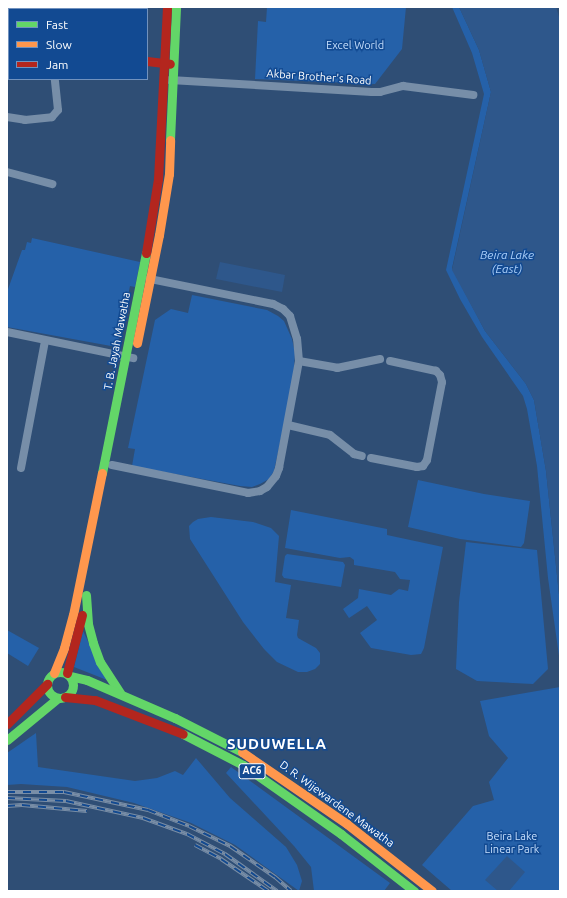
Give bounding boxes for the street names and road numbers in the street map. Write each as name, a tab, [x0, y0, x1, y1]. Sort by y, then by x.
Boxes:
street label: Akbar Brother's Road	[266, 67, 372, 87]
street label: T. B. Jayah Mawatha	[101, 291, 133, 391]
street label: D. R. Wijewardene Mawatha	[277, 758, 397, 850]
road number: AC6	[238, 763, 266, 779]

